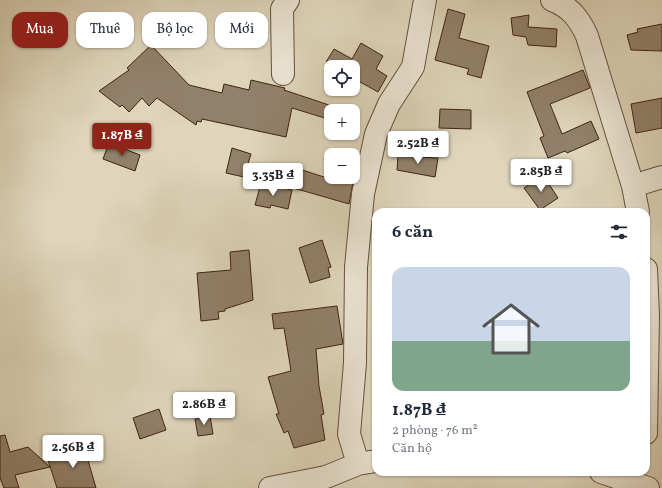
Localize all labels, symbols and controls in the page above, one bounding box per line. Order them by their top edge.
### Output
chip: Mua [12,12,68,48]
chip: Thuê [76,12,134,48]
chip: Bộ lọc [142,12,207,48]
chip: Mới [215,12,268,48]
map controls [324,60,360,184]
button: locate [324,60,360,96]
button: + [324,104,360,140]
pin: 1.87B ₫ [85,123,159,157]
text: 1.87B ₫ [101,127,143,145]
pin: 2.52B ₫ [381,131,455,165]
text: 2.52B ₫ [397,135,439,153]
button: − [324,148,360,184]
pin: 2.85B ₫ [504,159,578,193]
pin: 3.35B ₫ [236,163,310,197]
text: 2.85B ₫ [520,163,562,181]
text: 3.35B ₫ [252,167,294,185]
text: 6 căn [392,221,433,244]
icon: filters [608,221,630,243]
icon: home [475,293,547,365]
pin: 2.86B ₫ [167,392,241,426]
text: 2.86B ₫ [182,396,226,414]
text: 1.87B ₫ [392,399,446,422]
text: 2 phòng · 76 m² [392,422,478,440]
pin: 2.56B ₫ [36,435,110,469]
text: 2.56B ₫ [52,439,94,457]
text: Căn hộ [392,440,432,458]

